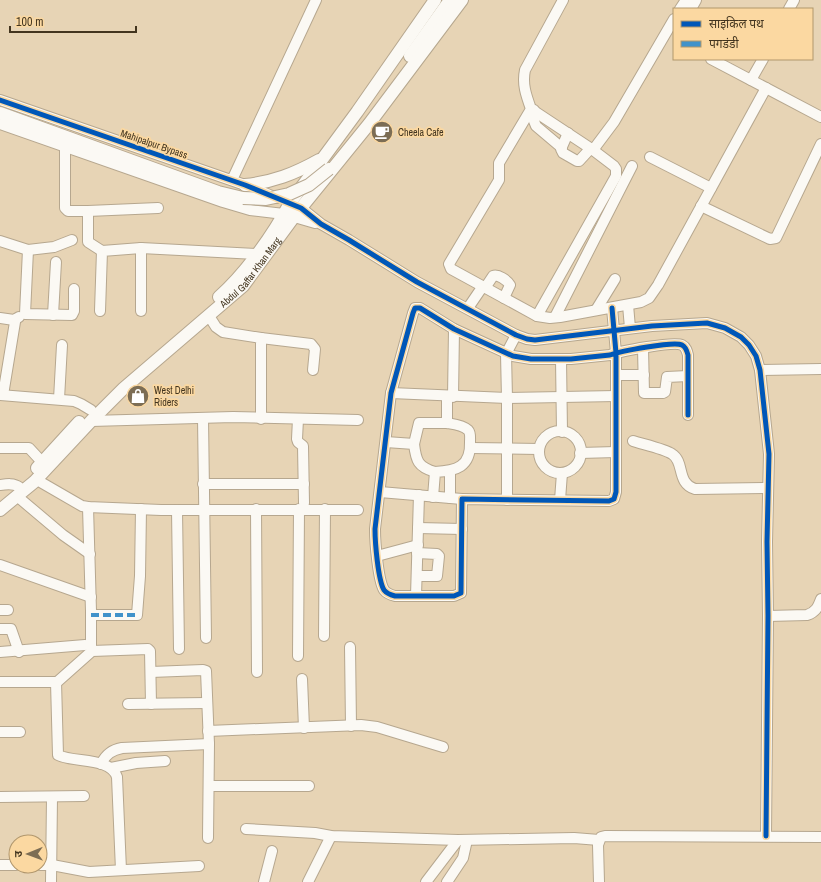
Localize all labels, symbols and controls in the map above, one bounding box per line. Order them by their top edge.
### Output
scale bar [10,8,136,34]
legend [673,8,813,60]
text: 100 m [16,14,43,30]
text: साइकिल पथ [709,16,764,32]
text: पगडंडी [709,36,739,52]
cafe icon: Cheela Cafe [369,119,395,145]
street label: Mahipalpur Bypass [119,126,189,162]
place label: Cheela Cafe [398,126,444,139]
street label: Abdul Gaffar Khan Marg [216,234,284,311]
shop icon: West Delhi Riders [125,383,151,409]
place label: West Delhi Riders [154,384,194,409]
north arrow [8,834,48,874]
text: उ [11,850,25,858]

